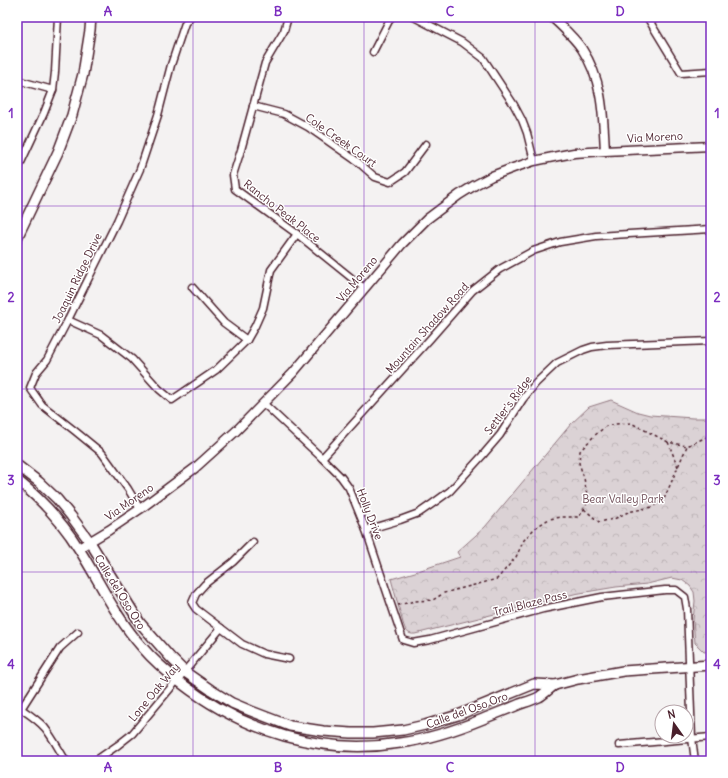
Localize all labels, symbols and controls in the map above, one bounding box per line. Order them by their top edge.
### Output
text: A [104,3,113,20]
text: B [274,3,283,20]
text: C [446,3,455,20]
text: D [615,3,625,20]
text: 1 [8,105,14,122]
text: 1 [714,105,720,122]
street label: Cole Creek Court [303,110,380,170]
street label: Via Moreno [627,129,683,145]
street label: Rancho Peak Place [241,177,323,245]
street label: Joaquin Ridge Drive [49,231,105,325]
street label: Via Moreno [334,253,380,305]
street label: Mountain Shadow Road [382,279,472,376]
text: 2 [7,289,15,306]
text: 2 [713,289,721,306]
street label: Settler's Ridge [481,373,535,437]
text: 3 [7,472,15,489]
text: 3 [713,472,721,489]
street label: Via Moreno [102,480,156,524]
street label: Holly Drive [354,486,386,542]
park label: Bear Valley Park [582,492,664,506]
street label: Calle del Oso Oro [91,552,149,632]
street label: Trail Blaze Pass [492,587,568,619]
text: 4 [7,656,15,673]
text: 4 [713,656,721,673]
street label: Lone Oak Way [125,660,183,724]
street label: Calle del Oso Oro [424,689,510,731]
north arrow [654,704,694,744]
text: N [666,707,677,722]
text: A [104,759,113,776]
text: B [274,759,283,776]
text: C [446,759,455,776]
text: D [615,759,625,776]

